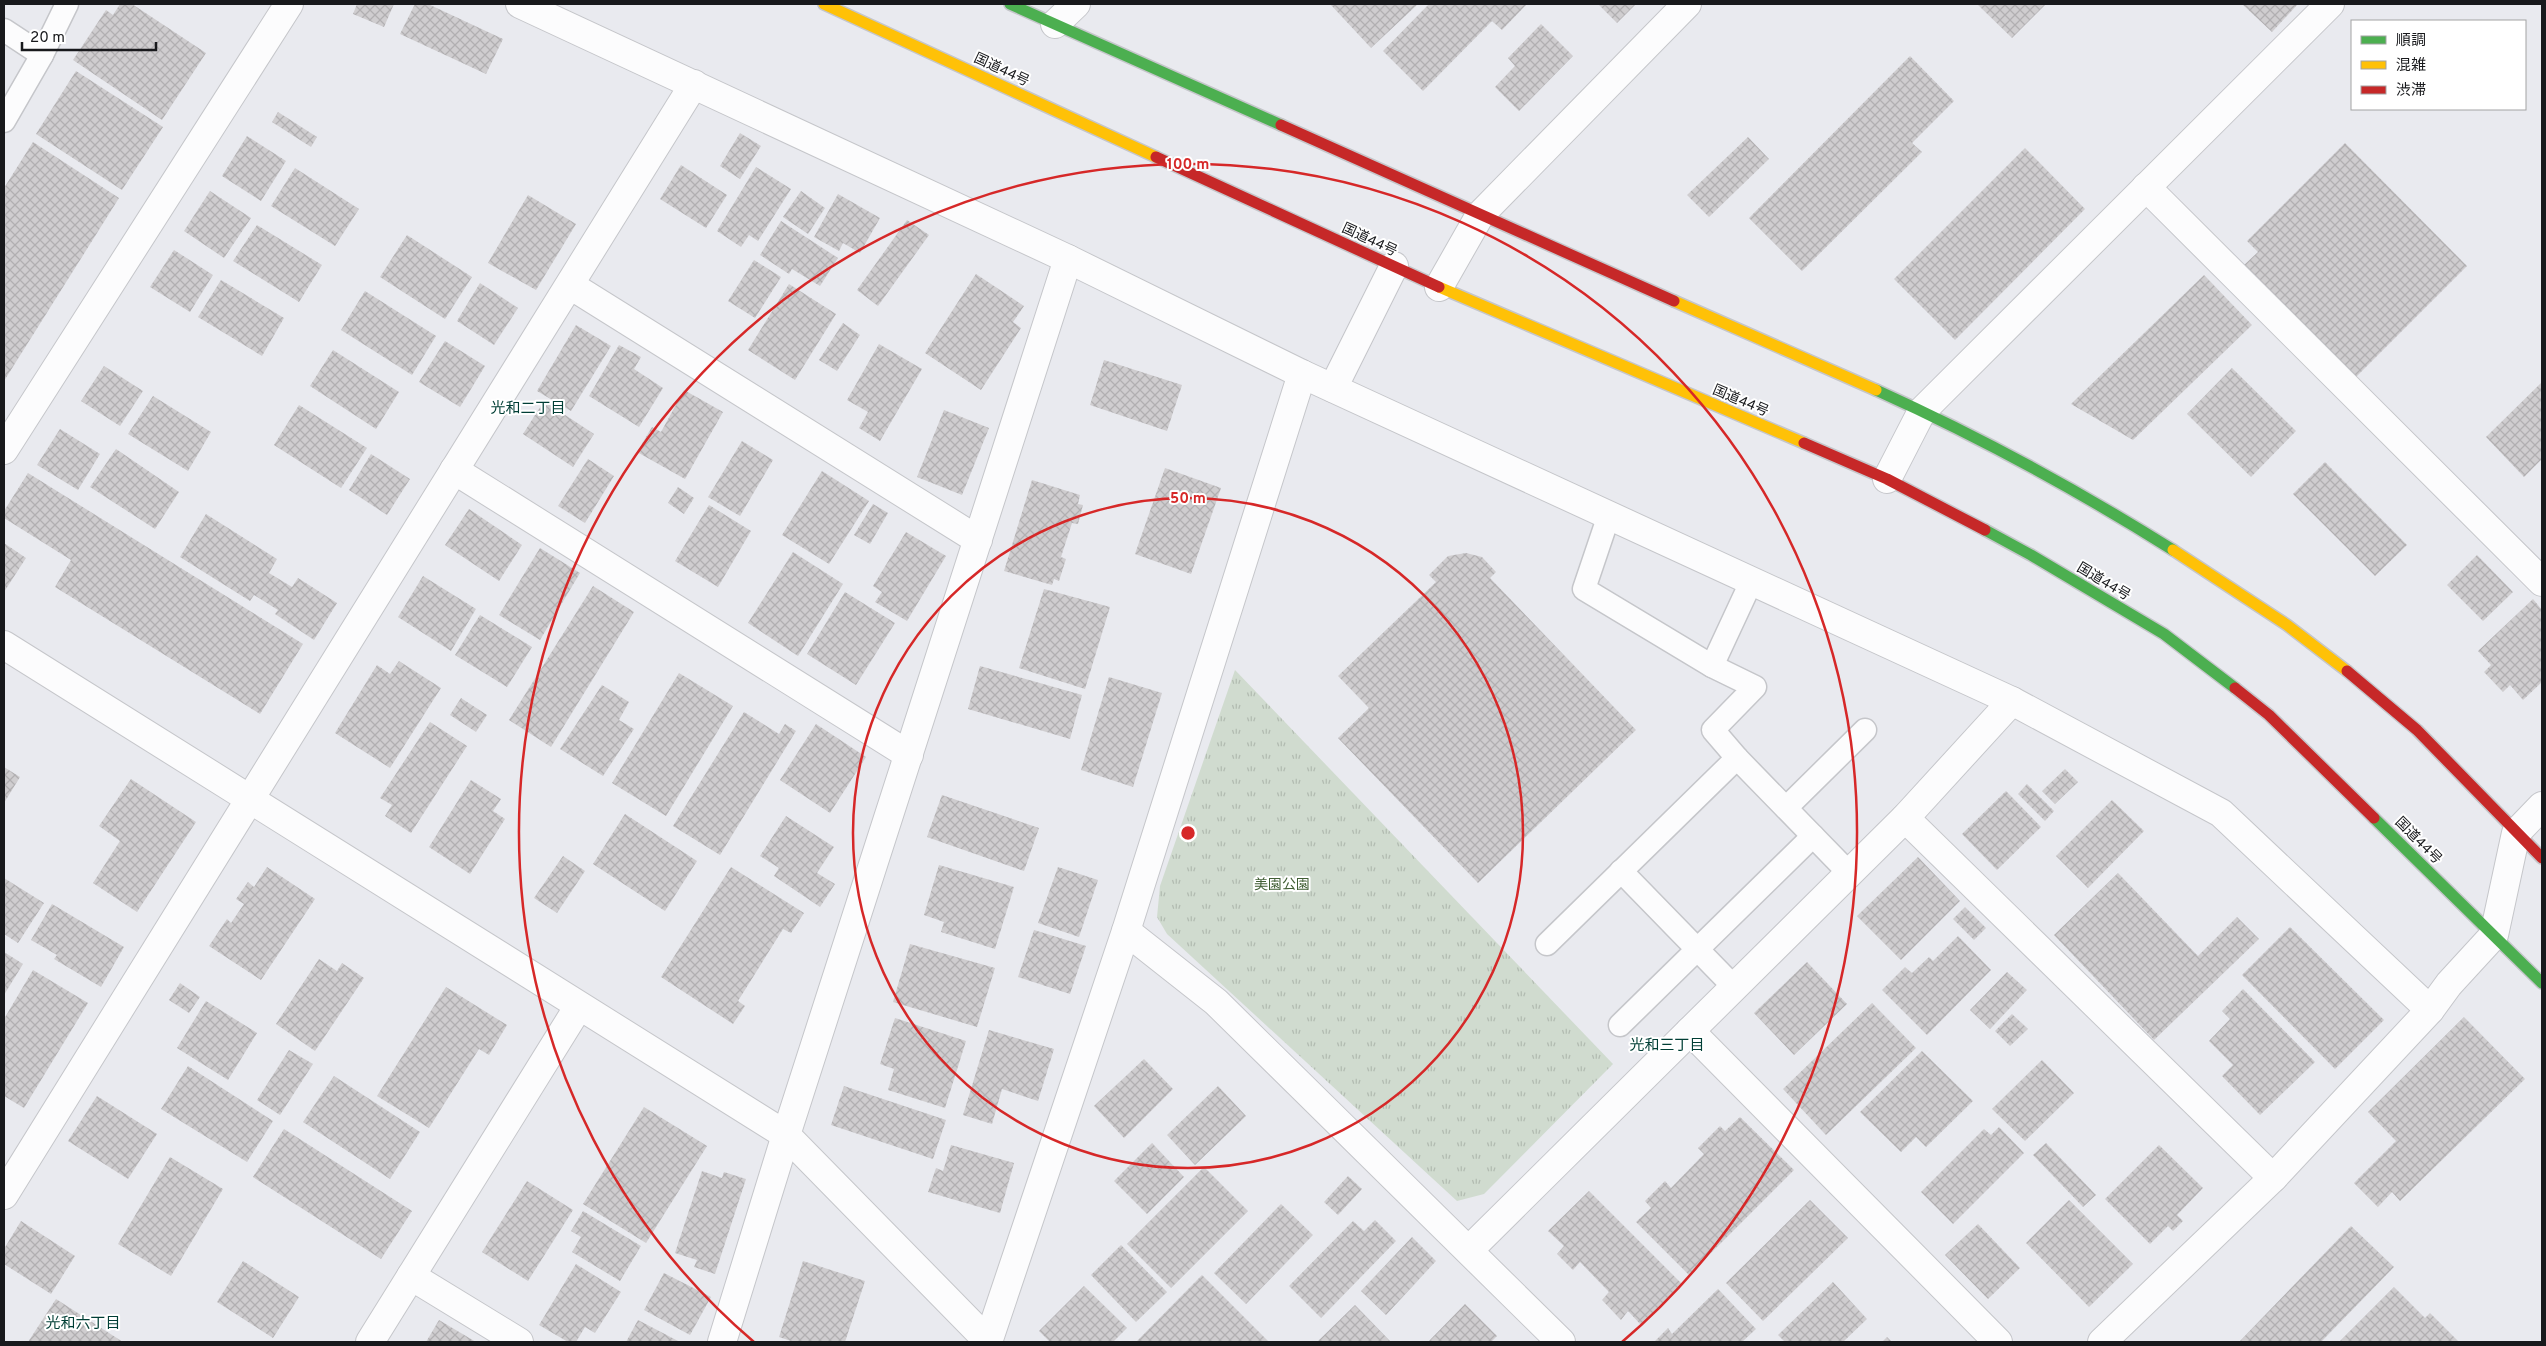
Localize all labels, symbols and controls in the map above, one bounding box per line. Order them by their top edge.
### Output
scale bar [22,20,156,52]
legend [2351,20,2526,110]
text: 20 m [30,29,65,48]
text: 順調 [2396,32,2426,51]
street label: 国道44号 [971,50,1032,91]
text: 混雑 [2396,57,2426,76]
text: 渋滞 [2396,82,2426,101]
text: 100 m [1167,156,1209,175]
street label: 国道44号 [1339,220,1400,261]
street label: 国道44号 [1710,382,1771,421]
district label: 光和二丁目 [490,400,566,419]
text: 50 m [1170,490,1206,509]
street label: 国道44号 [2073,560,2133,605]
street label: 国道44号 [2391,814,2445,868]
centre of rings [1179,824,1197,842]
park label: 美園公園 [1254,877,1310,894]
district label: 光和三丁目 [1629,1037,1705,1056]
district label: 光和六丁目 [45,1315,121,1334]

